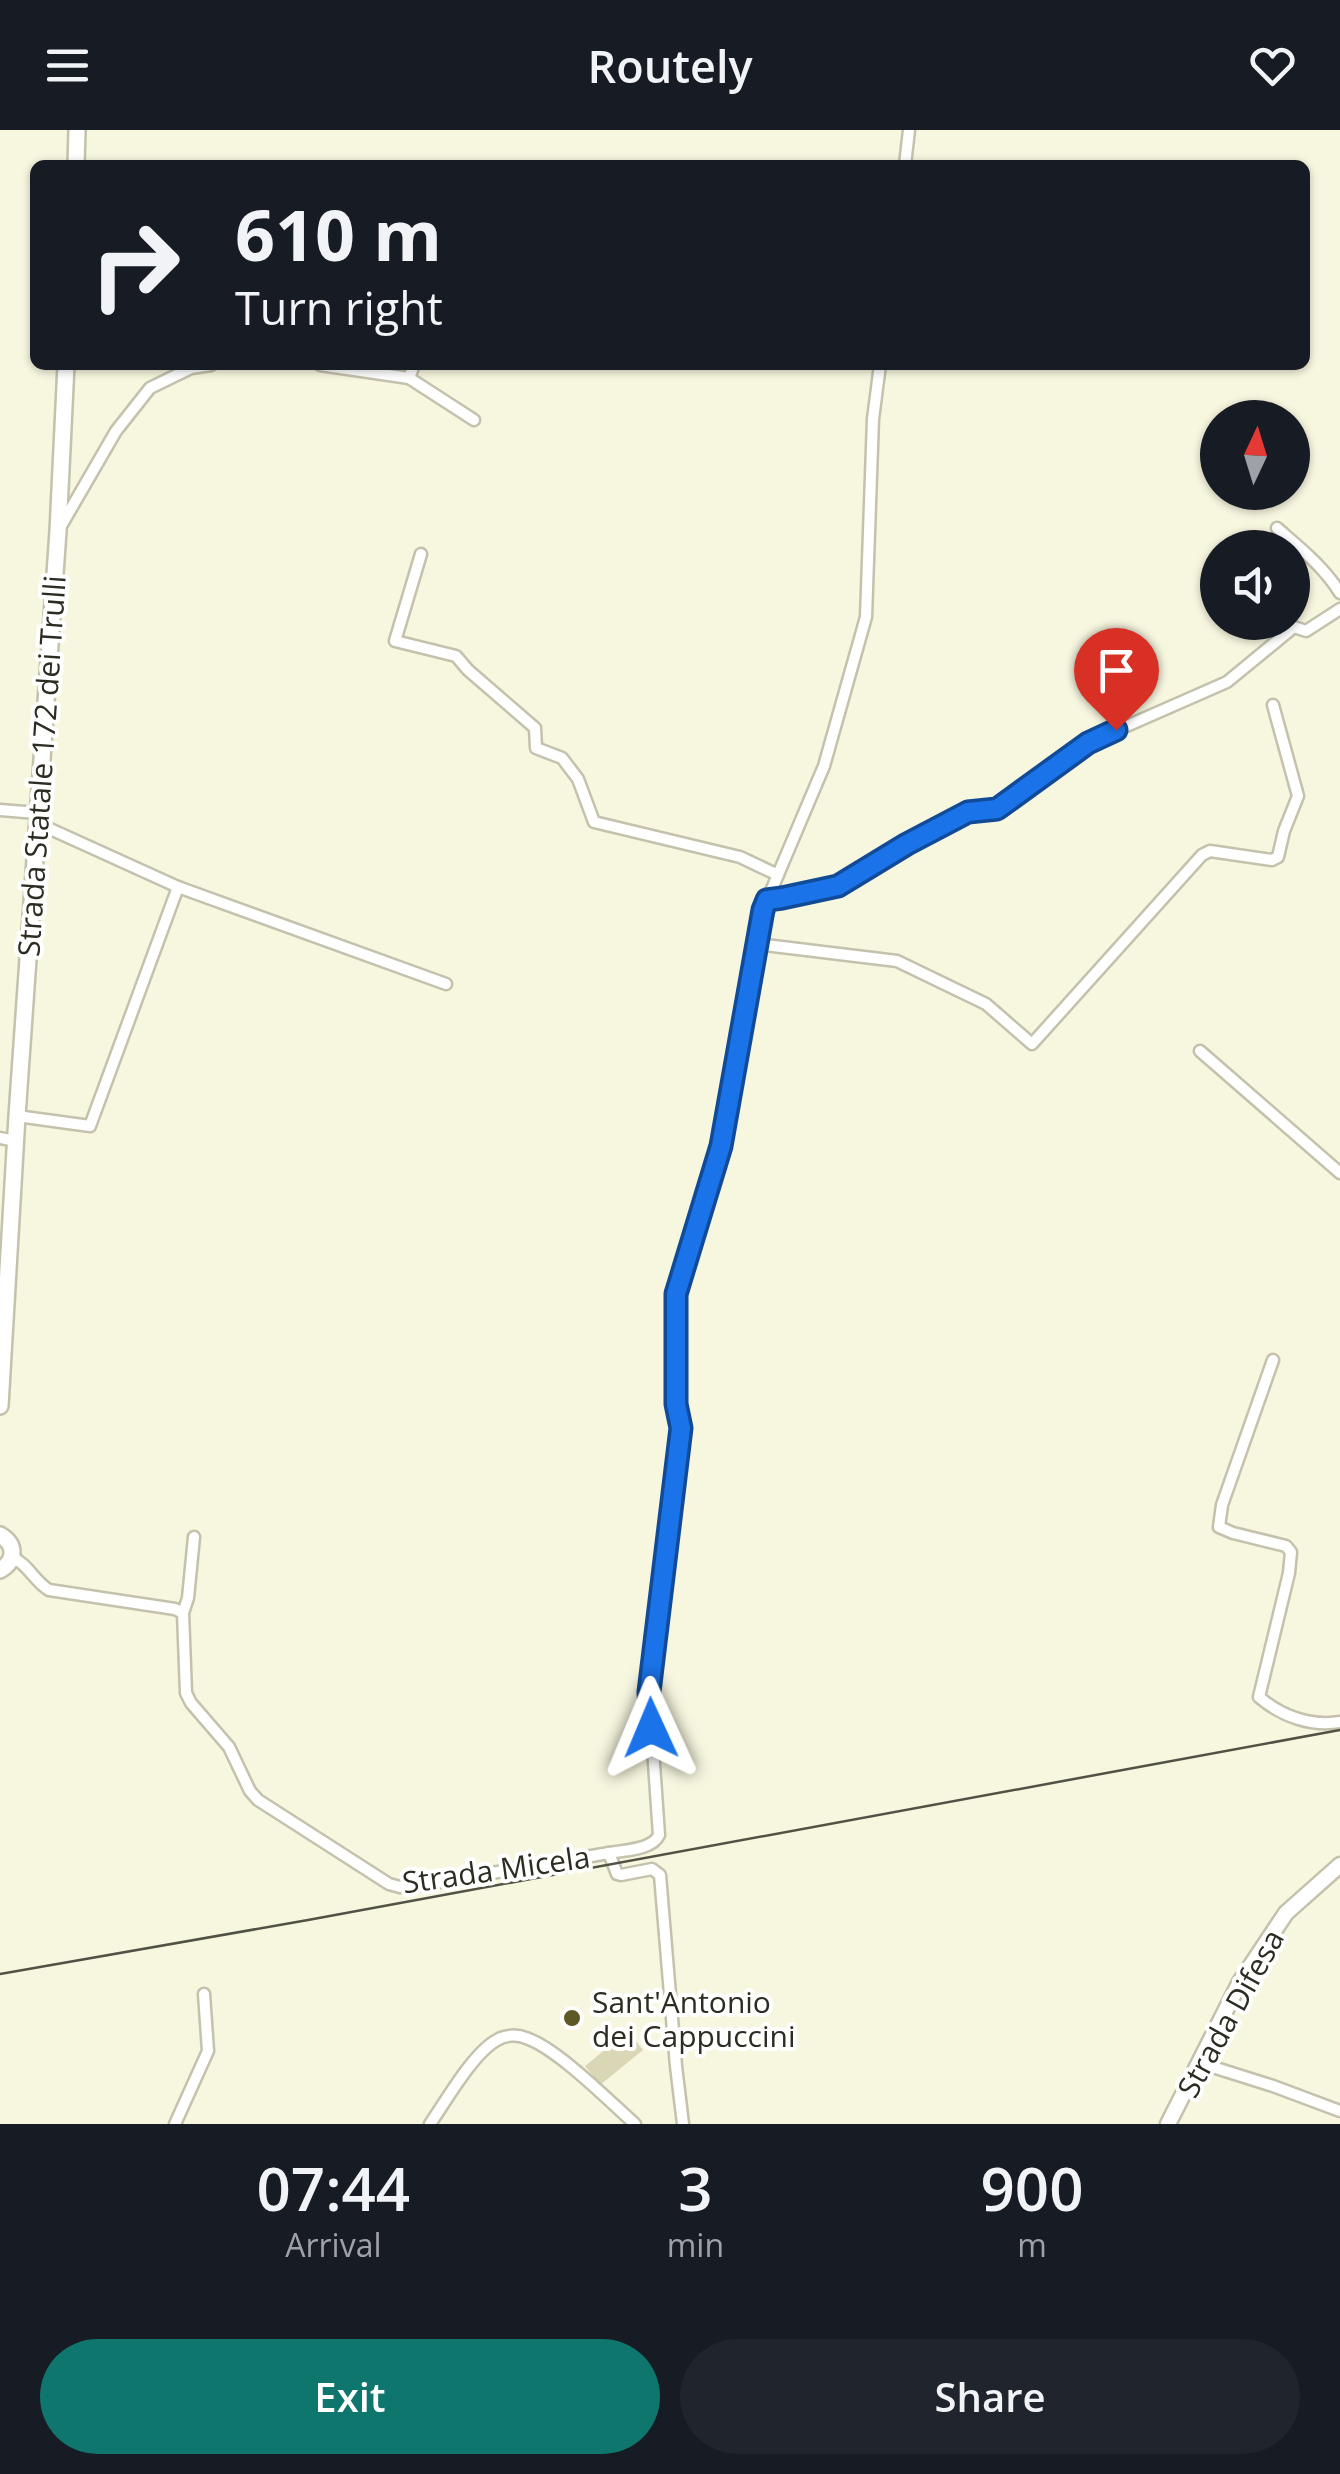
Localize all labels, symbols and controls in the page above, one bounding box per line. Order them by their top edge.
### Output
text: Routely [587,35,753,96]
icon: menu [40,38,95,93]
icon: heart [1245,38,1300,93]
text: 610 m [235,186,442,282]
icon: right [70,200,200,330]
text: Turn right [235,277,443,338]
north arrow [1200,400,1310,510]
map controls [1200,400,1310,640]
button: sound [1200,530,1310,640]
street label: Strada Statale 172 dei Trulli [7,574,75,958]
pin [1074,628,1159,731]
icon: arrive [1089,643,1144,698]
position arrow [599,1676,703,1780]
street label: Strada Micela [400,1836,592,1902]
street label: Strada Difesa [1167,1922,1293,2104]
place label: Sant'Antonio dei Cappuccini [592,1981,796,2056]
marker: Sant'Antonio dei Cappuccini [561,2007,583,2029]
text: 07:44 [257,2147,410,2229]
text: 3 [678,2147,713,2229]
text: 900 [981,2147,1083,2229]
text: Arrival [285,2223,382,2266]
text: min [667,2223,724,2266]
text: m [1017,2223,1047,2266]
button: Exit [40,2339,660,2454]
button: Share [680,2339,1300,2454]

